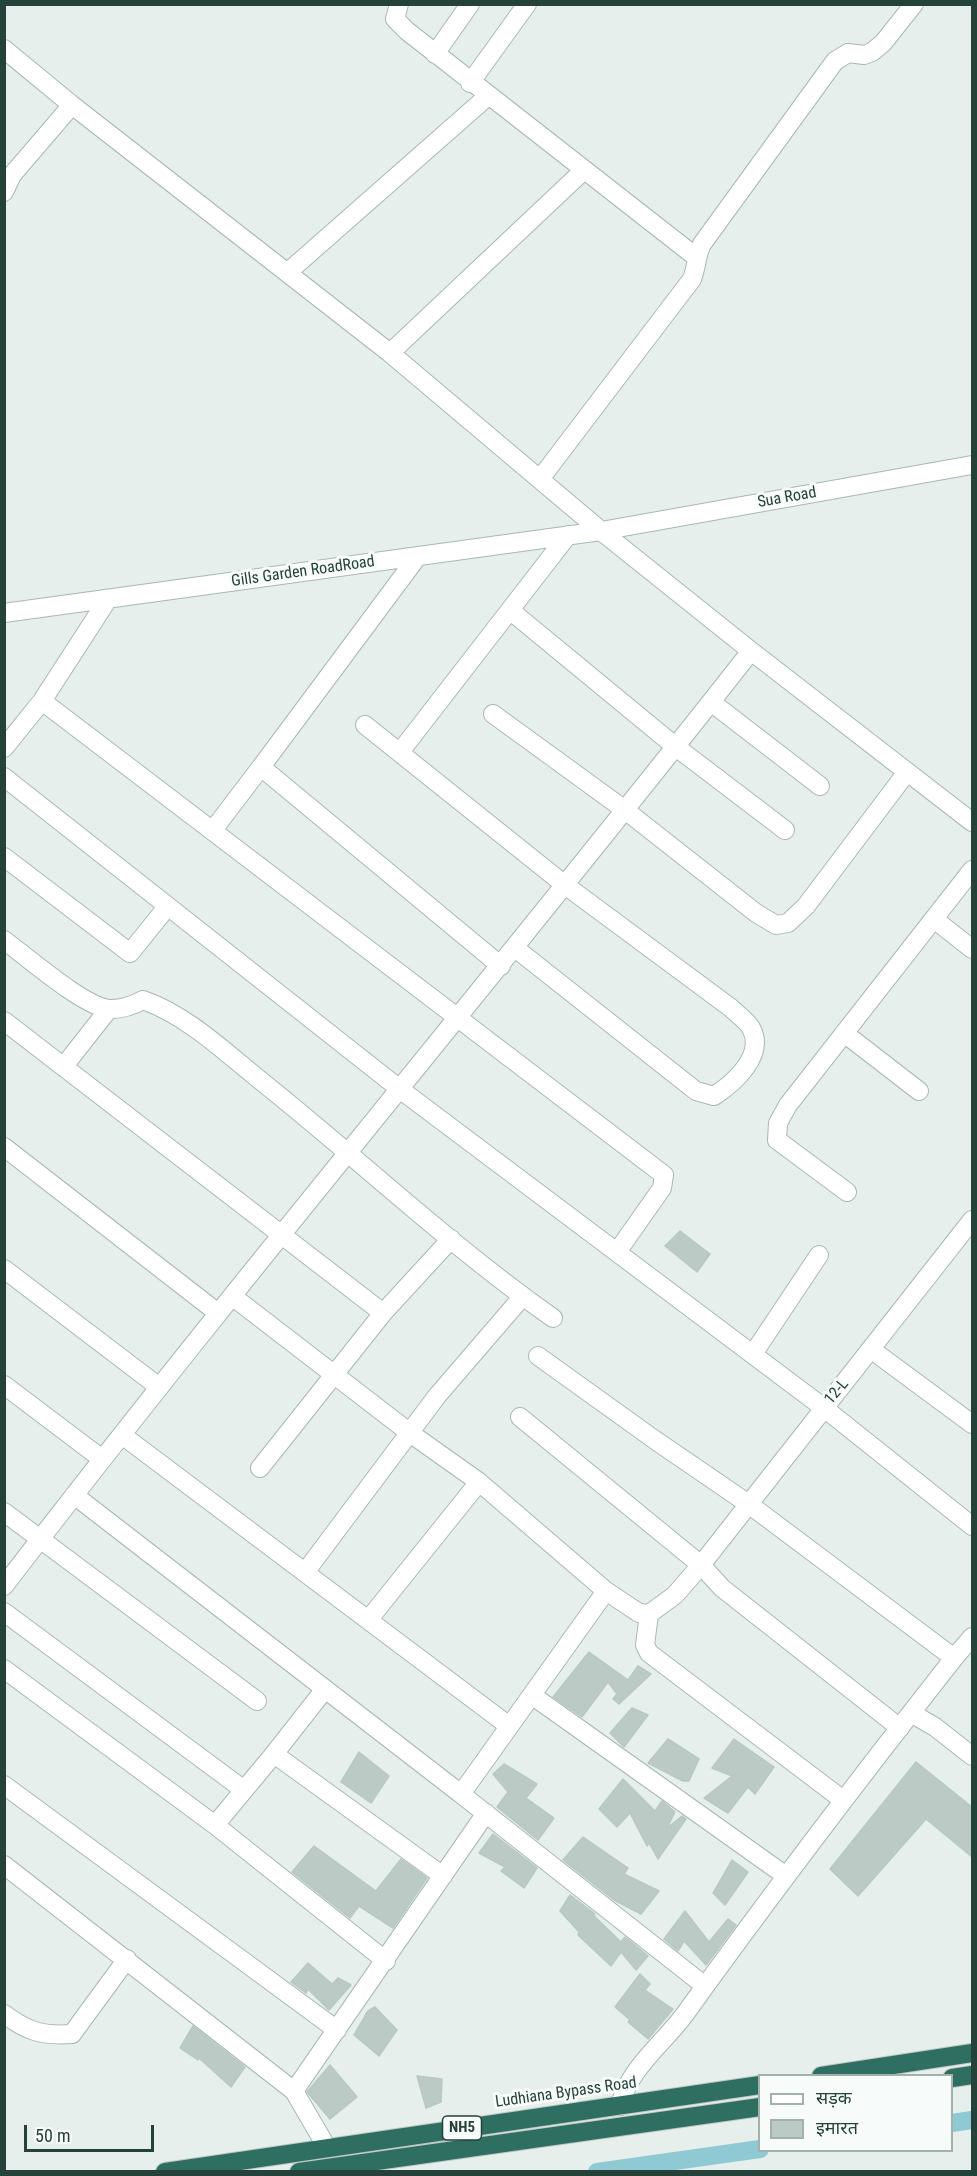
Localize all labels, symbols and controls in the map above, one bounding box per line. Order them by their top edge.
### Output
street label: Sua Road [756,483,818,513]
street label: Gills Garden RoadRoad [230,552,376,592]
street label: 12-L [821,1375,853,1409]
street label: Ludhiana Bypass Road [494,2074,638,2112]
legend [758,2074,953,2152]
text: सड़क [816,2087,852,2108]
scale bar [27,2113,158,2151]
road number: NH5 [442,2116,482,2140]
text: इमारत [816,2117,858,2138]
text: 50 m [35,2125,70,2146]

